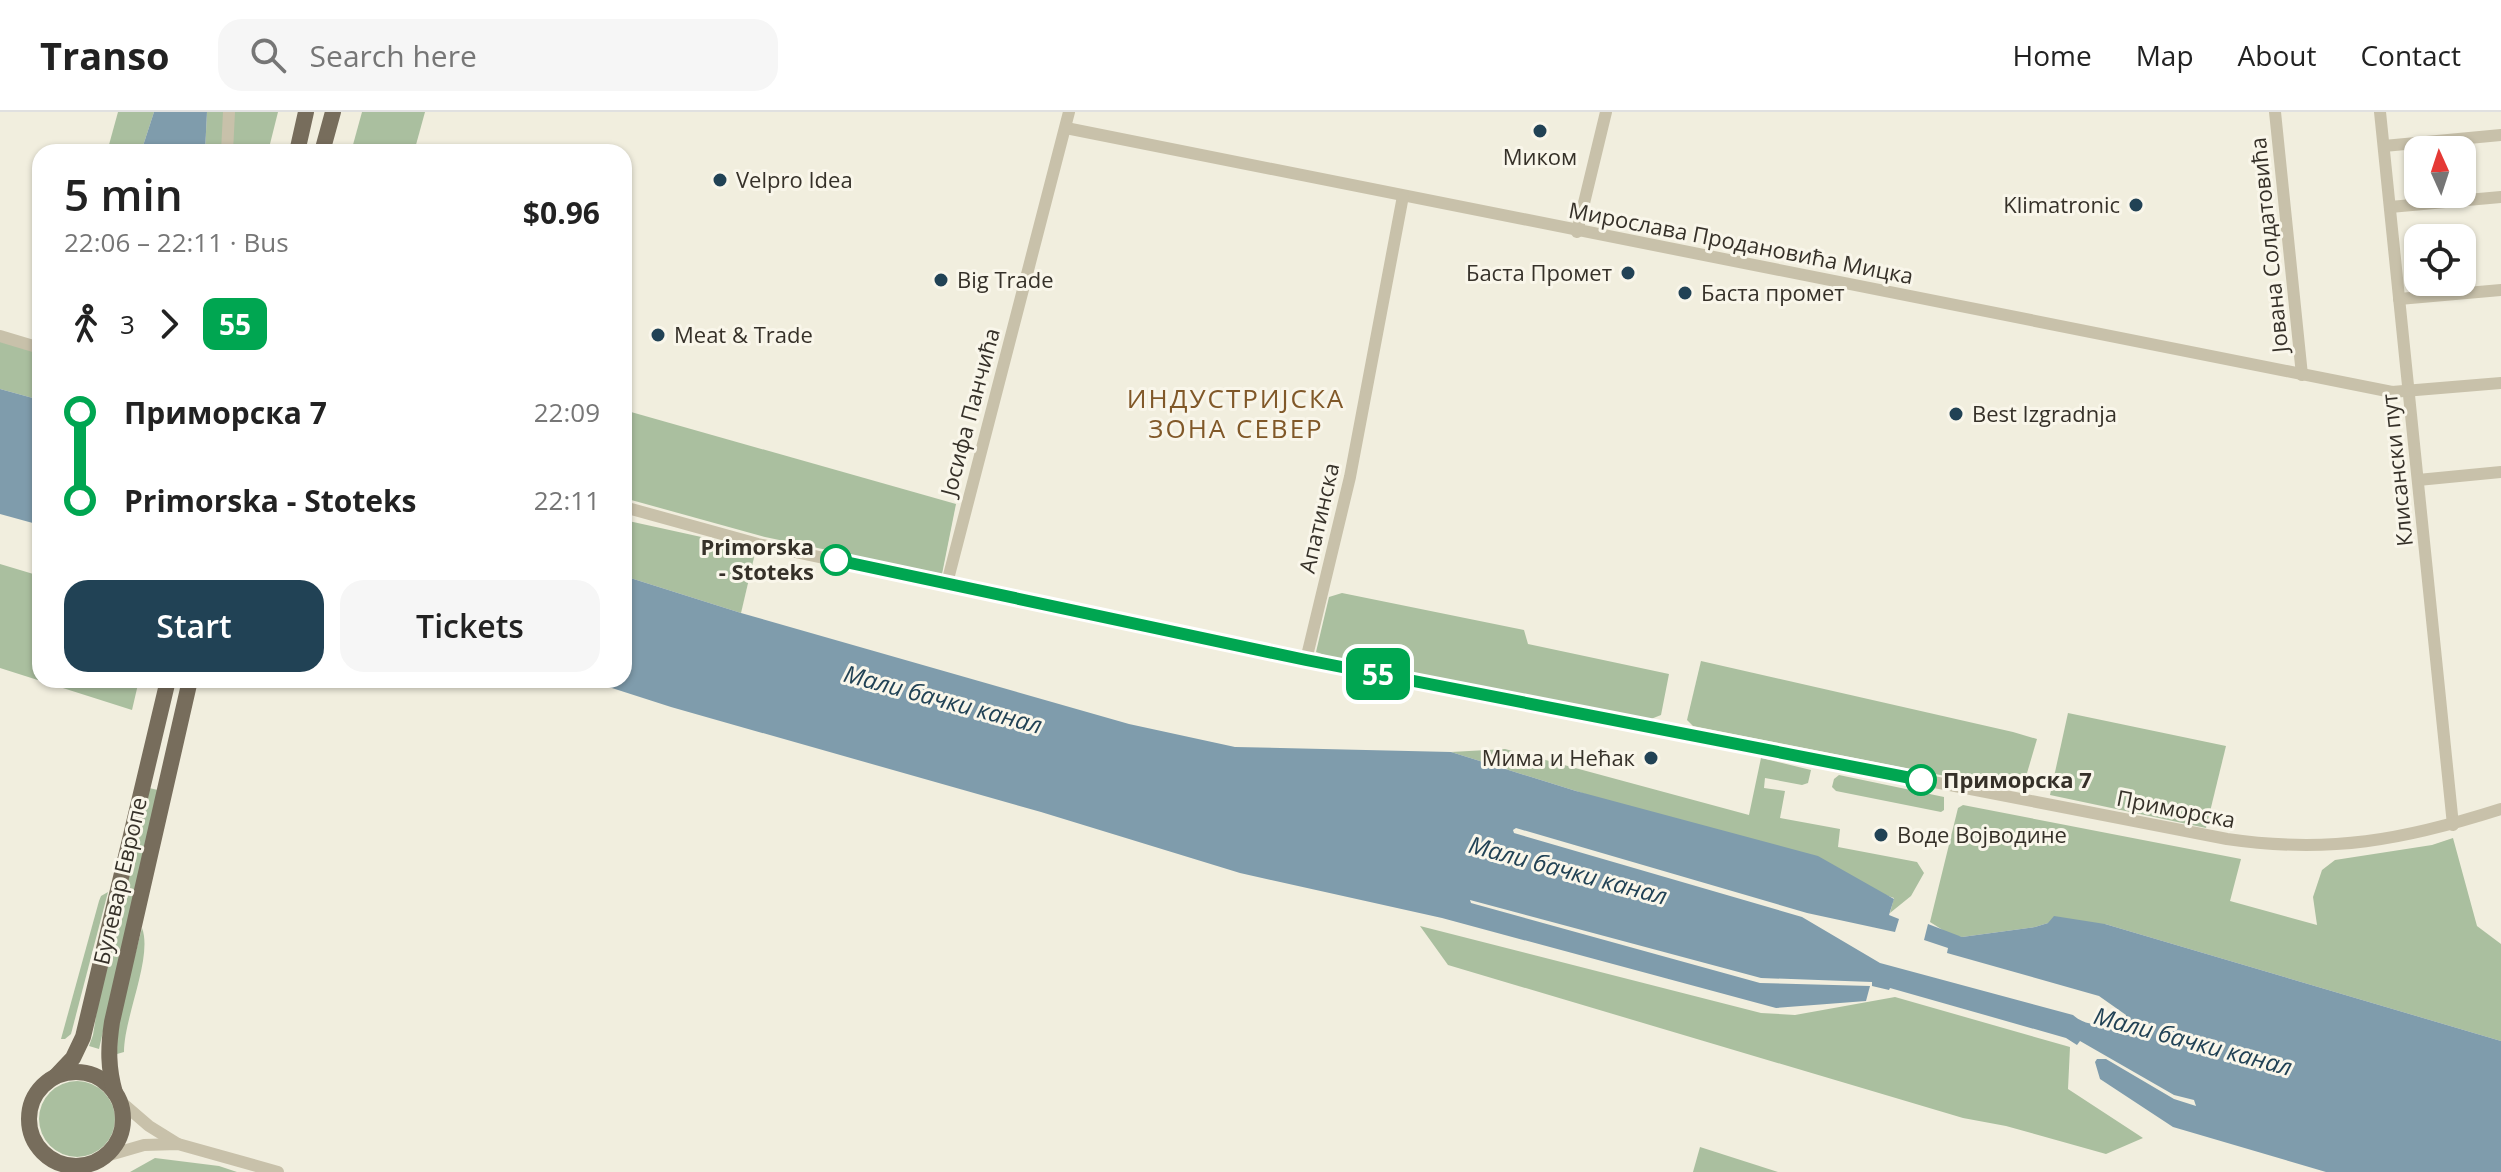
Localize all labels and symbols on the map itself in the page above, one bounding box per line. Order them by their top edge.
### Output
marker: Миком [1531,122,1549,140]
street label: Јована Солдатовића [2242,136,2294,356]
north arrow [2404,136,2476,208]
place label: Миком [1503,141,1577,171]
place label: Velpro Idea [736,164,853,194]
marker: Velpro Idea [711,171,729,189]
place label: Klimatronic [2003,189,2120,219]
street label: Мирослава Продановића Мицка [1566,194,1916,290]
marker: Klimatronic [2127,196,2145,214]
place label: Баста Промет [1466,257,1612,287]
place label: Big Trade [957,264,1054,294]
marker: Баста Промет [1619,264,1637,282]
marker: Big Trade [932,271,950,289]
place label: Баста промет [1701,277,1845,307]
marker: Баста промет [1676,284,1694,302]
place label: Meat & Trade [674,319,813,349]
street label: Јосифа Панчића [932,325,1006,501]
marker: Meat & Trade [649,326,667,344]
district label: ИНДУСТРИЈСКА ЗОНА СЕВЕР [1127,380,1345,446]
street label: Клисански пут [2373,392,2419,548]
place label: Best Izgradnja [1972,398,2117,428]
marker: Best Izgradnja [1947,405,1965,423]
street label: Апатинска [1291,460,1345,576]
place label: Primorska - Stoteks [700,531,814,586]
marker: Primorska - Stoteks [821,545,851,575]
line badge: 55 [1342,648,1414,700]
water label: Мали бачки канал [841,656,1046,741]
place label: Мима и Нећак [1482,742,1636,772]
marker: Мима и Нећак [1642,749,1660,767]
place label: Приморска 7 [1943,764,2092,794]
marker: Приморска 7 [1906,765,1936,795]
street label: Приморска [2114,782,2238,834]
street label: Булевар Европе [85,794,153,967]
place label: Воде Војводине [1897,819,2067,849]
marker: Воде Војводине [1872,826,1890,844]
water label: Мали бачки канал [1466,827,1671,912]
water label: Мали бачки канал [2091,998,2296,1083]

